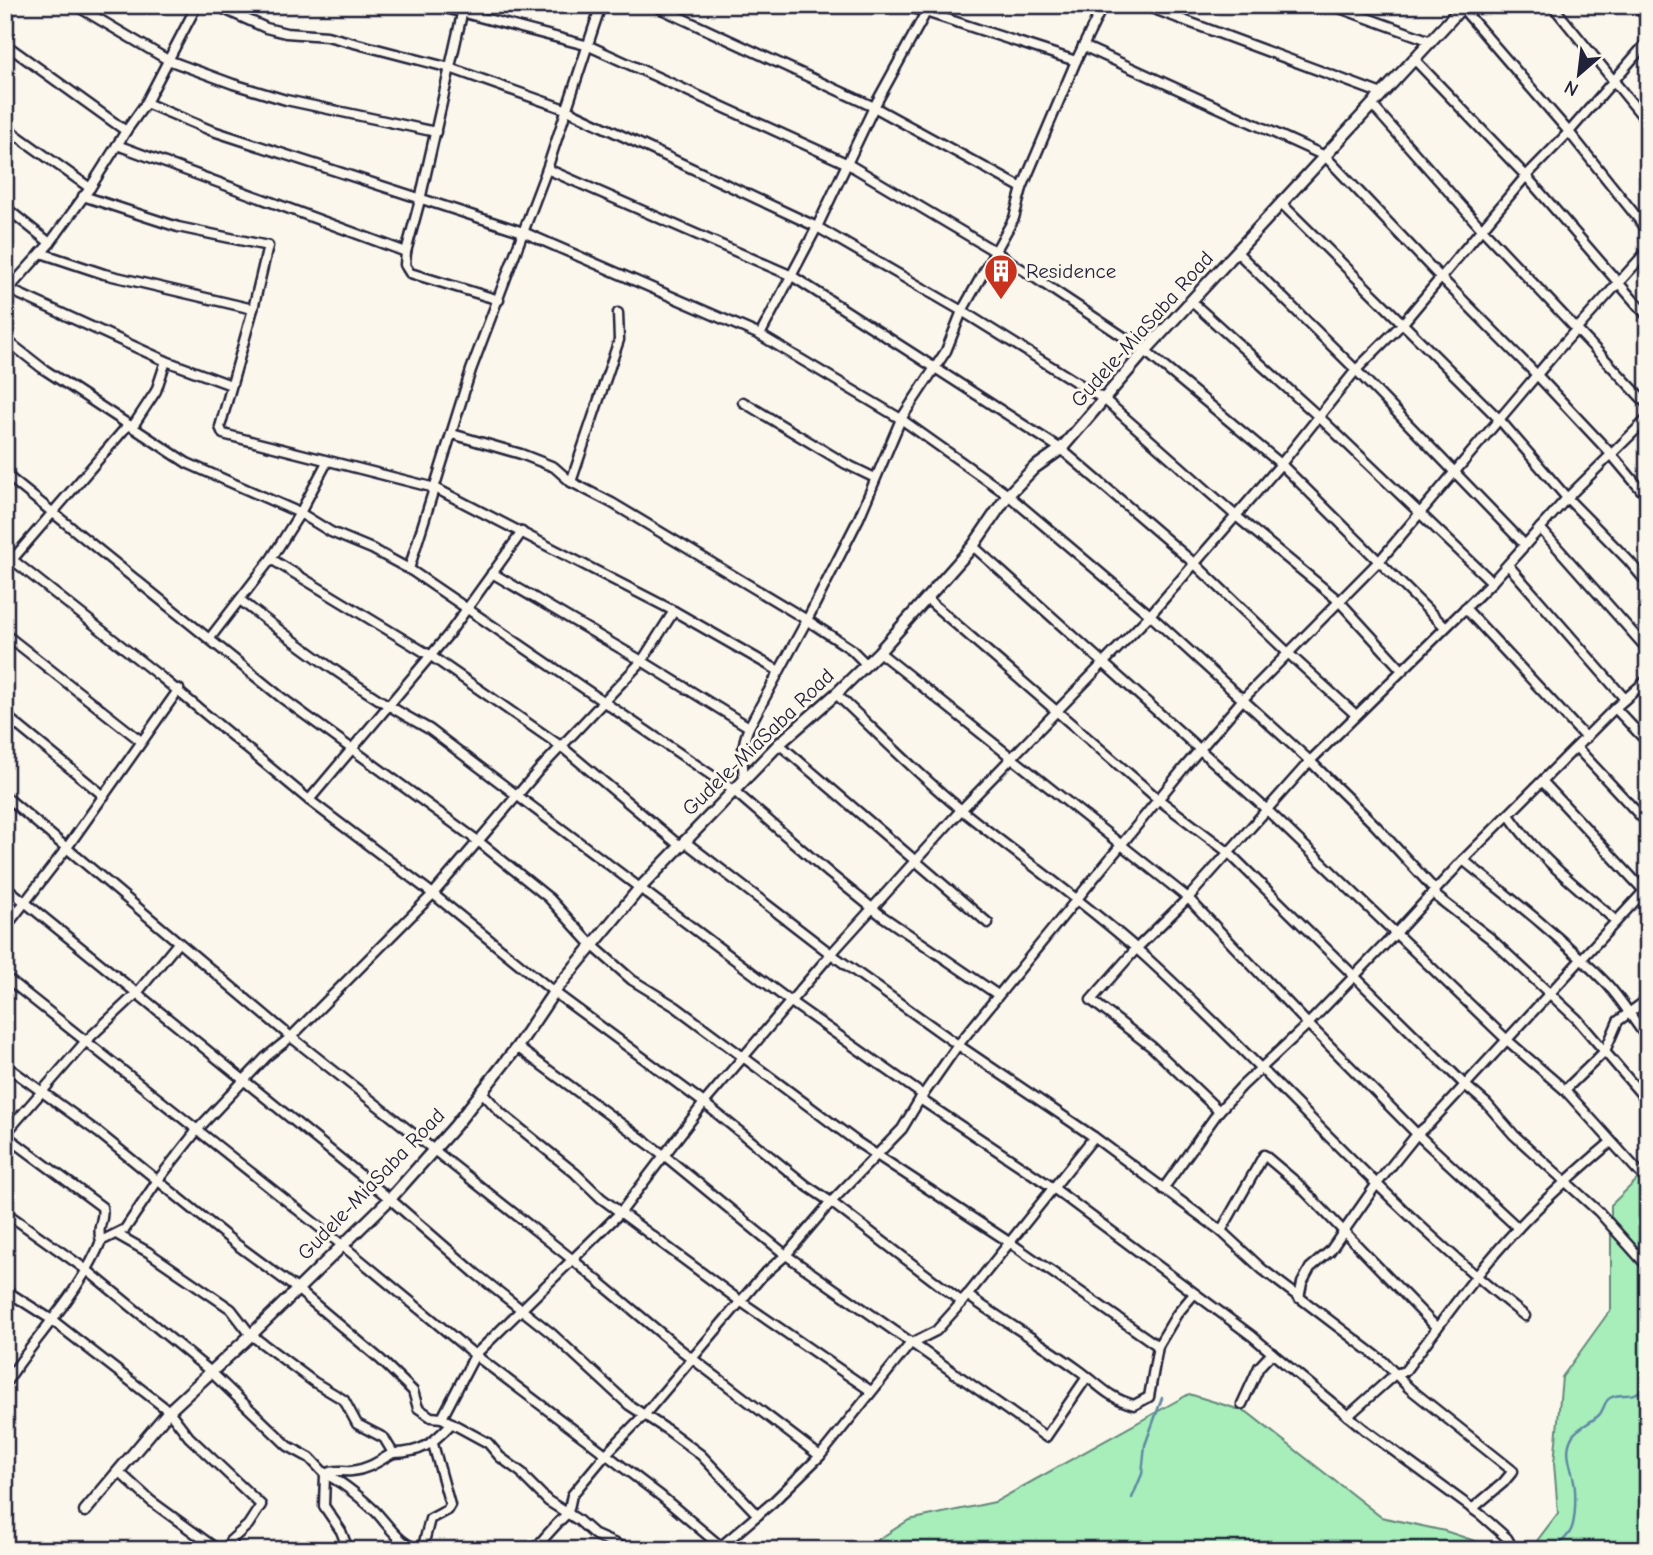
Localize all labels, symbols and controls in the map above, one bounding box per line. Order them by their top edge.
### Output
north arrow [1544,38,1614,108]
text: N [1561,76,1582,101]
street label: Gudele-MiaSaba Road [1066,246,1218,412]
building icon: Residence [982,252,1020,301]
place label: Residence [1026,259,1116,283]
street label: Gudele-MiaSaba Road [677,664,839,820]
street label: Gudele-MiaSaba Road [293,1103,449,1265]

